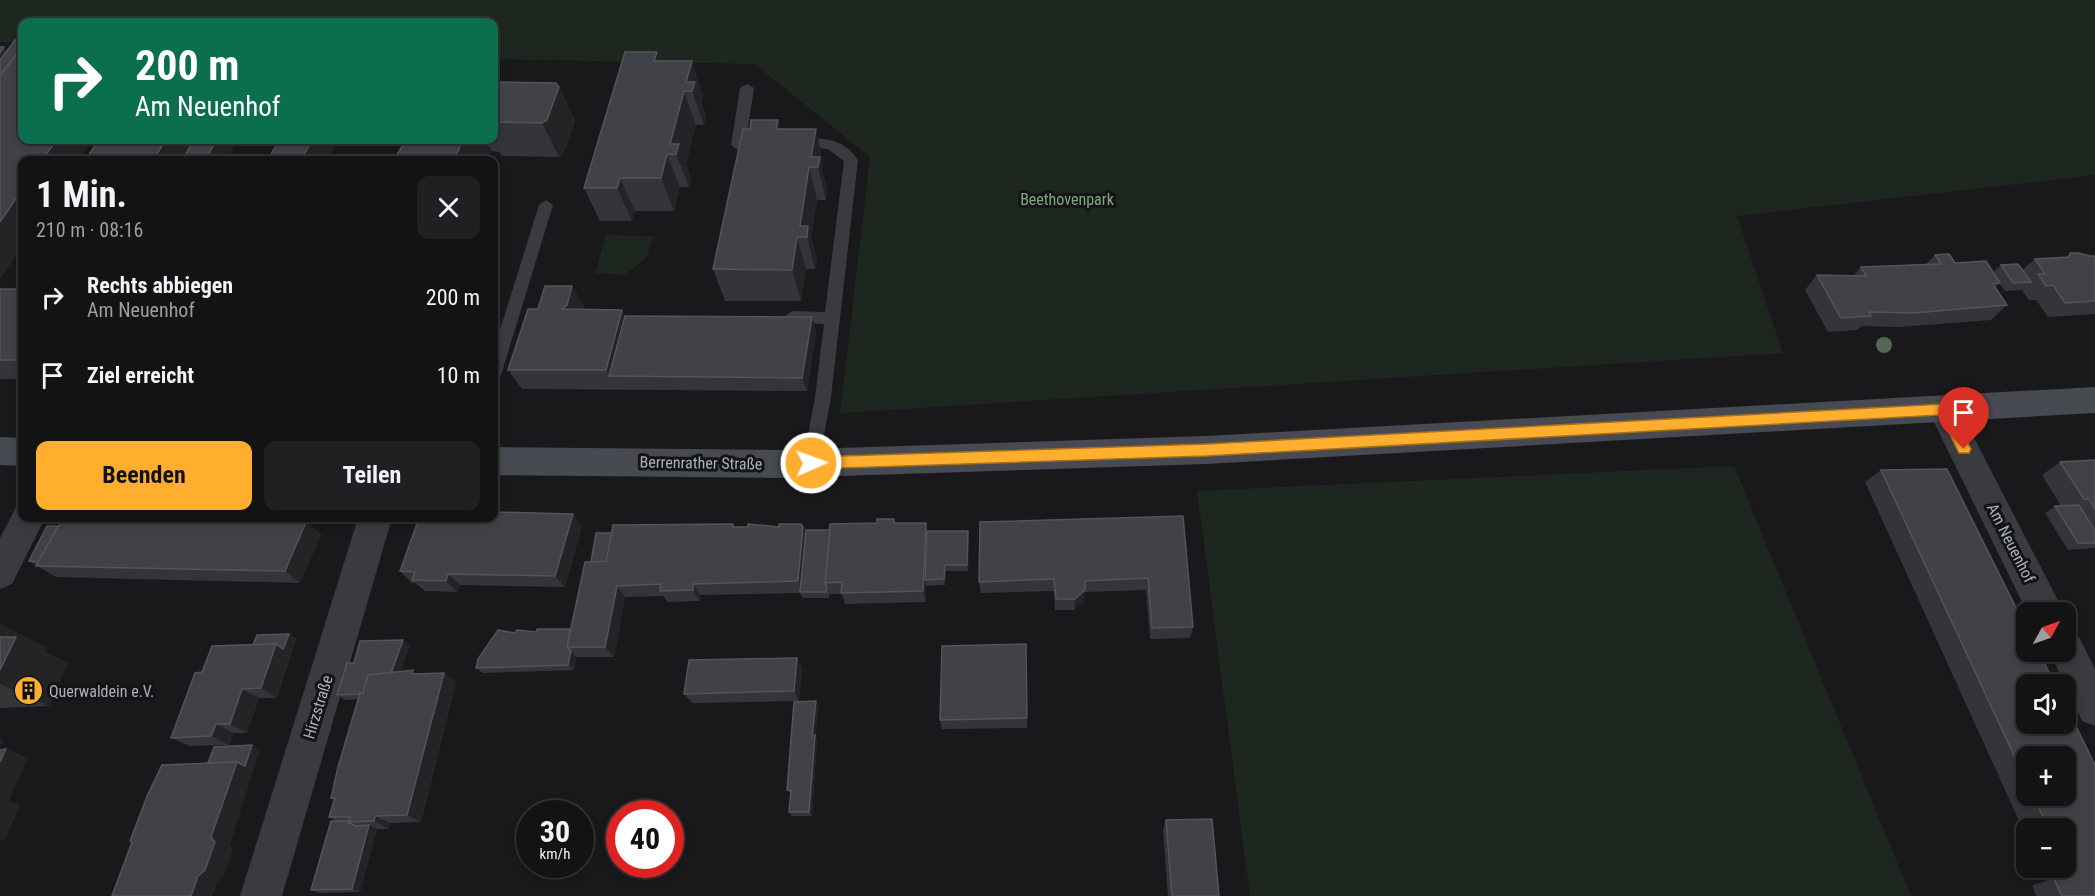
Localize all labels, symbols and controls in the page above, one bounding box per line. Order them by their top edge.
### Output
text: 200 m [135,41,240,90]
icon: right [36,42,114,120]
text: Am Neuenhof [135,91,280,123]
text: 1 Min. [36,174,127,216]
button: close [417,176,480,239]
park label: Beethovenpark [1020,190,1115,209]
text: 210 m · 08:16 [36,218,143,242]
text: Rechts abbiegen [87,273,233,298]
icon: right [36,281,69,314]
text: 200 m [426,285,480,310]
text: Am Neuenhof [87,298,195,322]
icon: arrive [36,359,69,392]
text: Ziel erreicht [87,363,194,388]
text: 10 m [437,363,480,388]
pin [1938,387,1989,449]
icon: arrive [1947,396,1980,429]
position arrow [779,431,843,495]
button: Beenden [36,441,252,510]
button: Teilen [264,441,480,510]
street label: Berrenrather Straße [639,452,763,474]
street label: Am Neuenhof [1983,500,2039,586]
north arrow [2016,602,2076,662]
map controls [2016,602,2076,878]
street label: Hirzstraße [299,673,337,741]
button: sound [2016,674,2076,734]
building icon: Querwaldein e.V. [12,675,44,707]
place label: Querwaldein e.V. [49,682,154,701]
button: + [2016,746,2076,806]
speed limit sign: 40 [606,800,684,878]
text: 30 [540,814,570,849]
button: − [2016,818,2076,878]
text: km/h [540,845,570,863]

